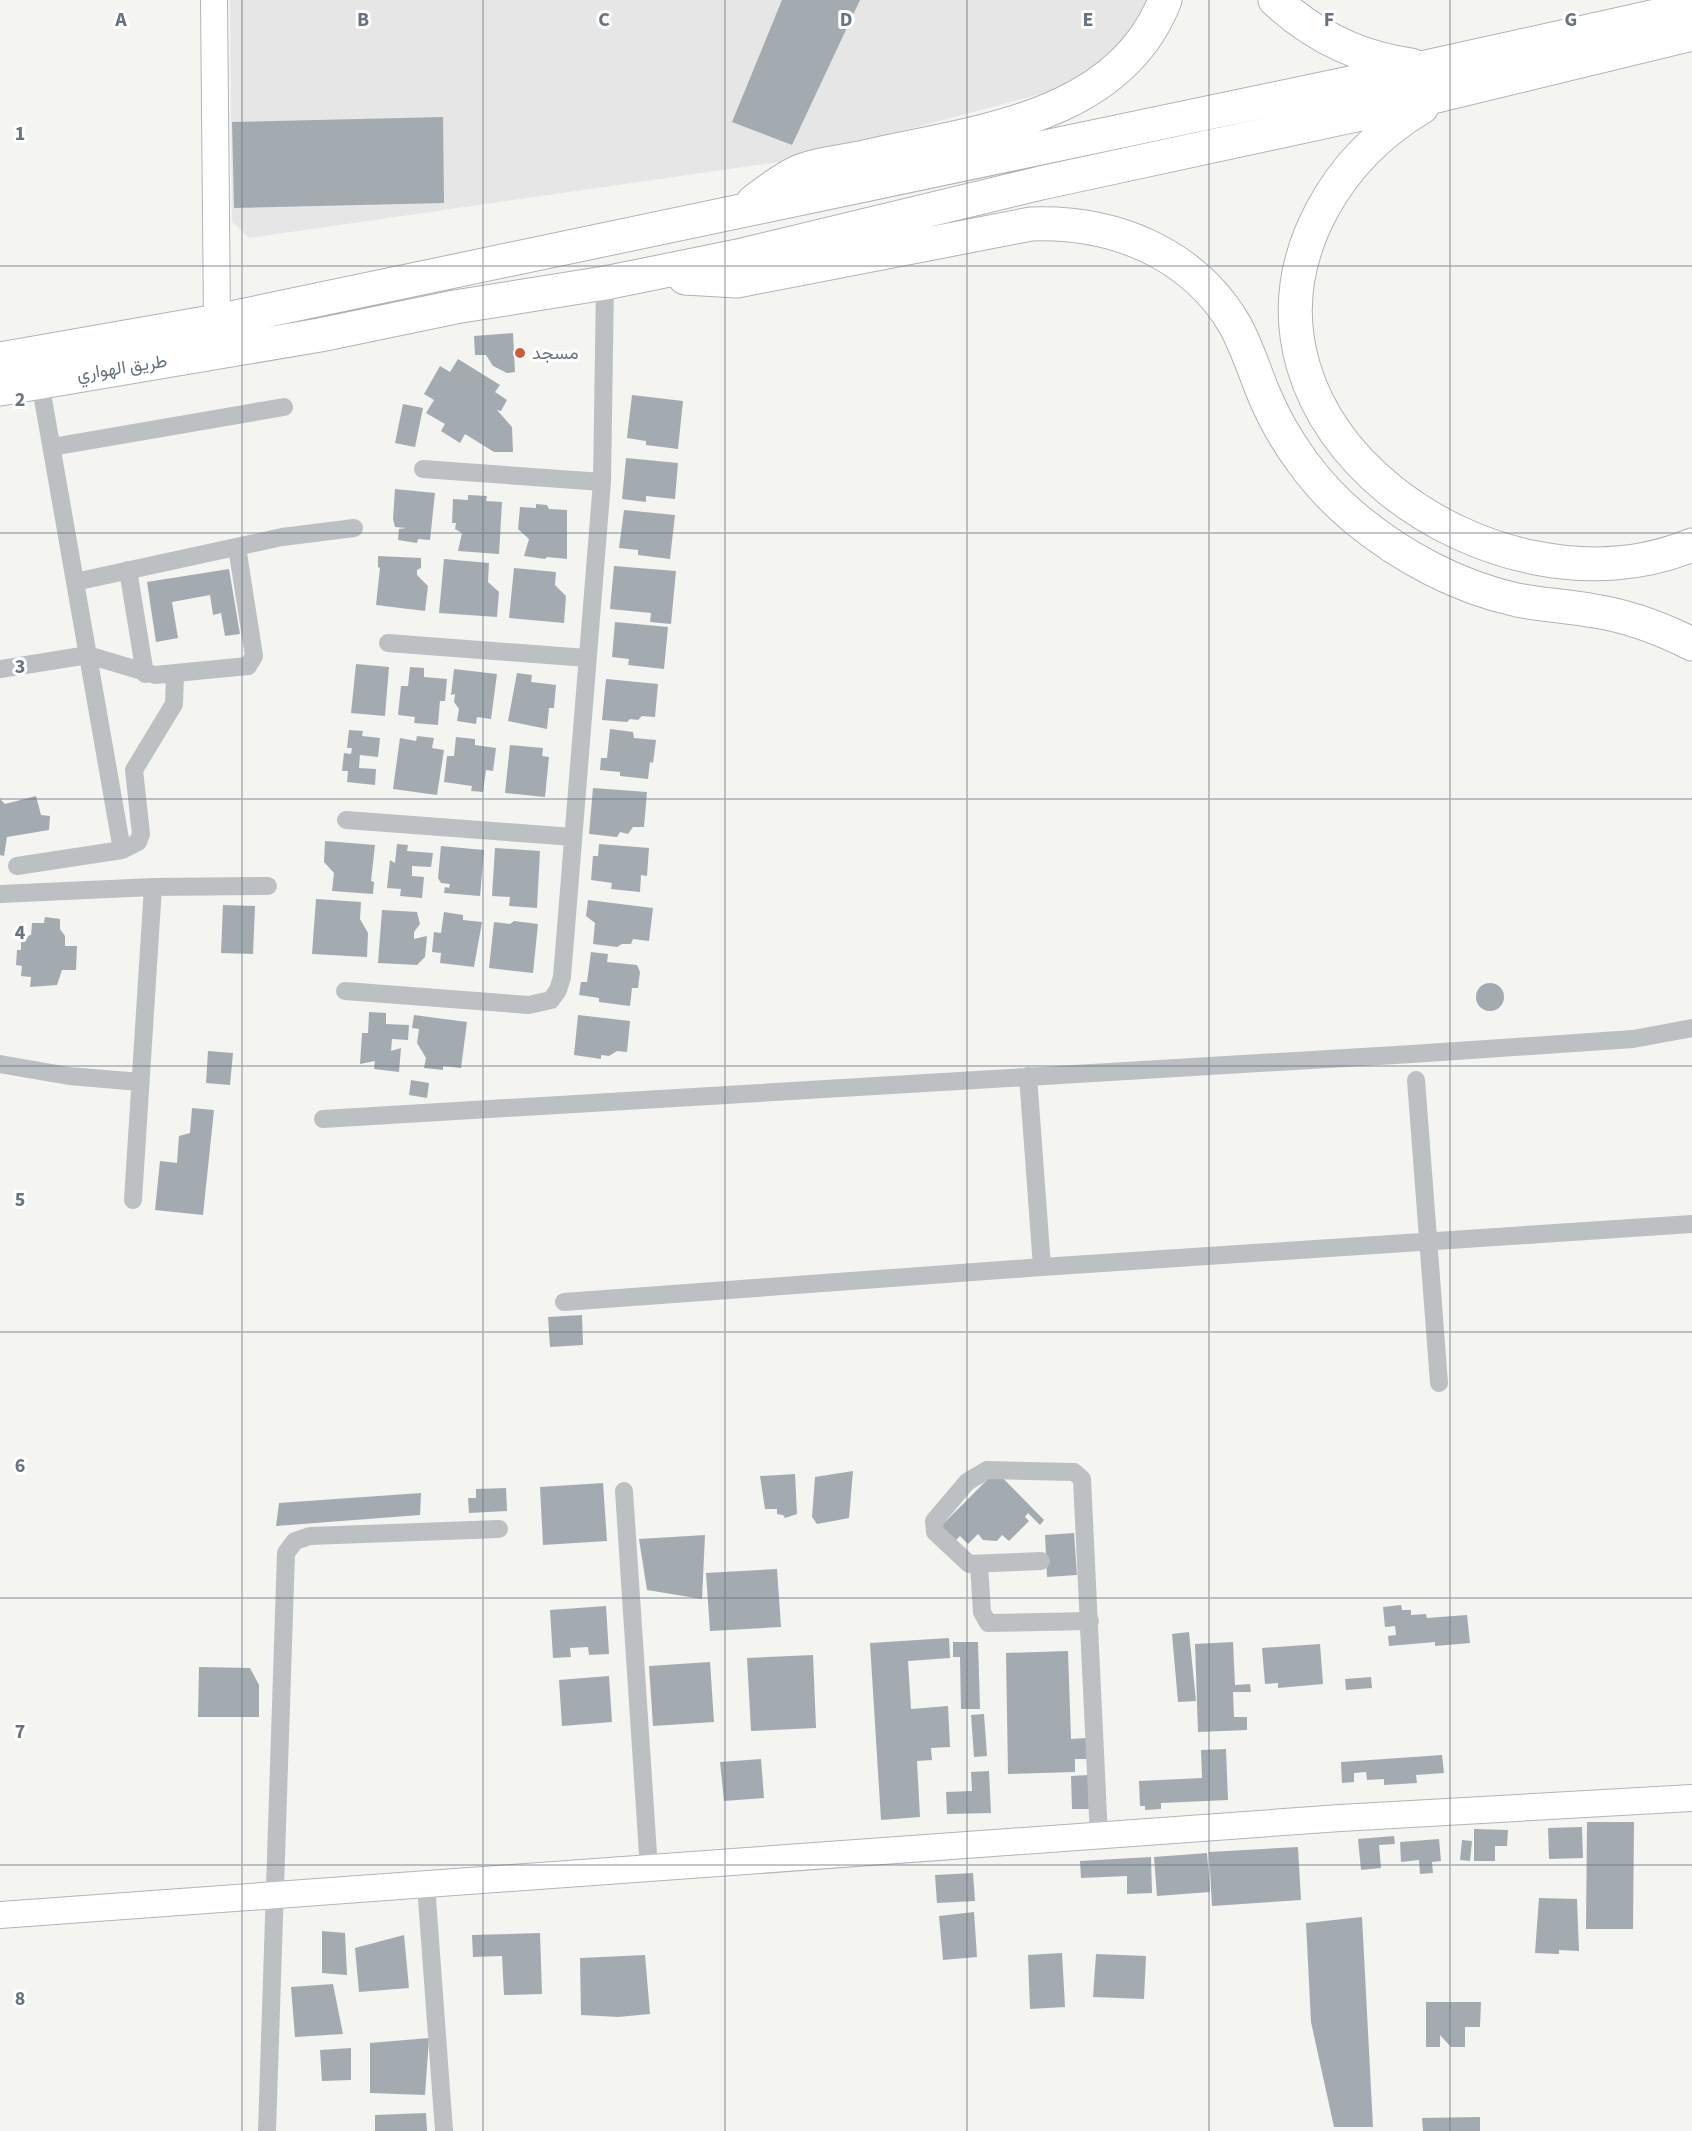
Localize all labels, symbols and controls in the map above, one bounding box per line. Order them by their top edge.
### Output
text: A [114,6,127,34]
text: B [357,6,369,34]
text: C [598,6,610,34]
text: D [840,6,852,34]
text: E [1083,6,1093,34]
text: F [1324,6,1334,34]
text: G [1565,6,1577,34]
text: 1 [15,120,25,148]
place label: مسجد [532,341,579,366]
marker: مسجد [513,346,527,360]
street label: طريق الهواري [75,349,169,389]
text: 2 [15,386,25,414]
text: 3 [15,653,25,681]
text: 4 [15,919,26,947]
text: 5 [15,1186,25,1214]
text: 6 [15,1452,25,1480]
text: 7 [15,1718,25,1746]
text: 8 [15,1985,25,2013]

